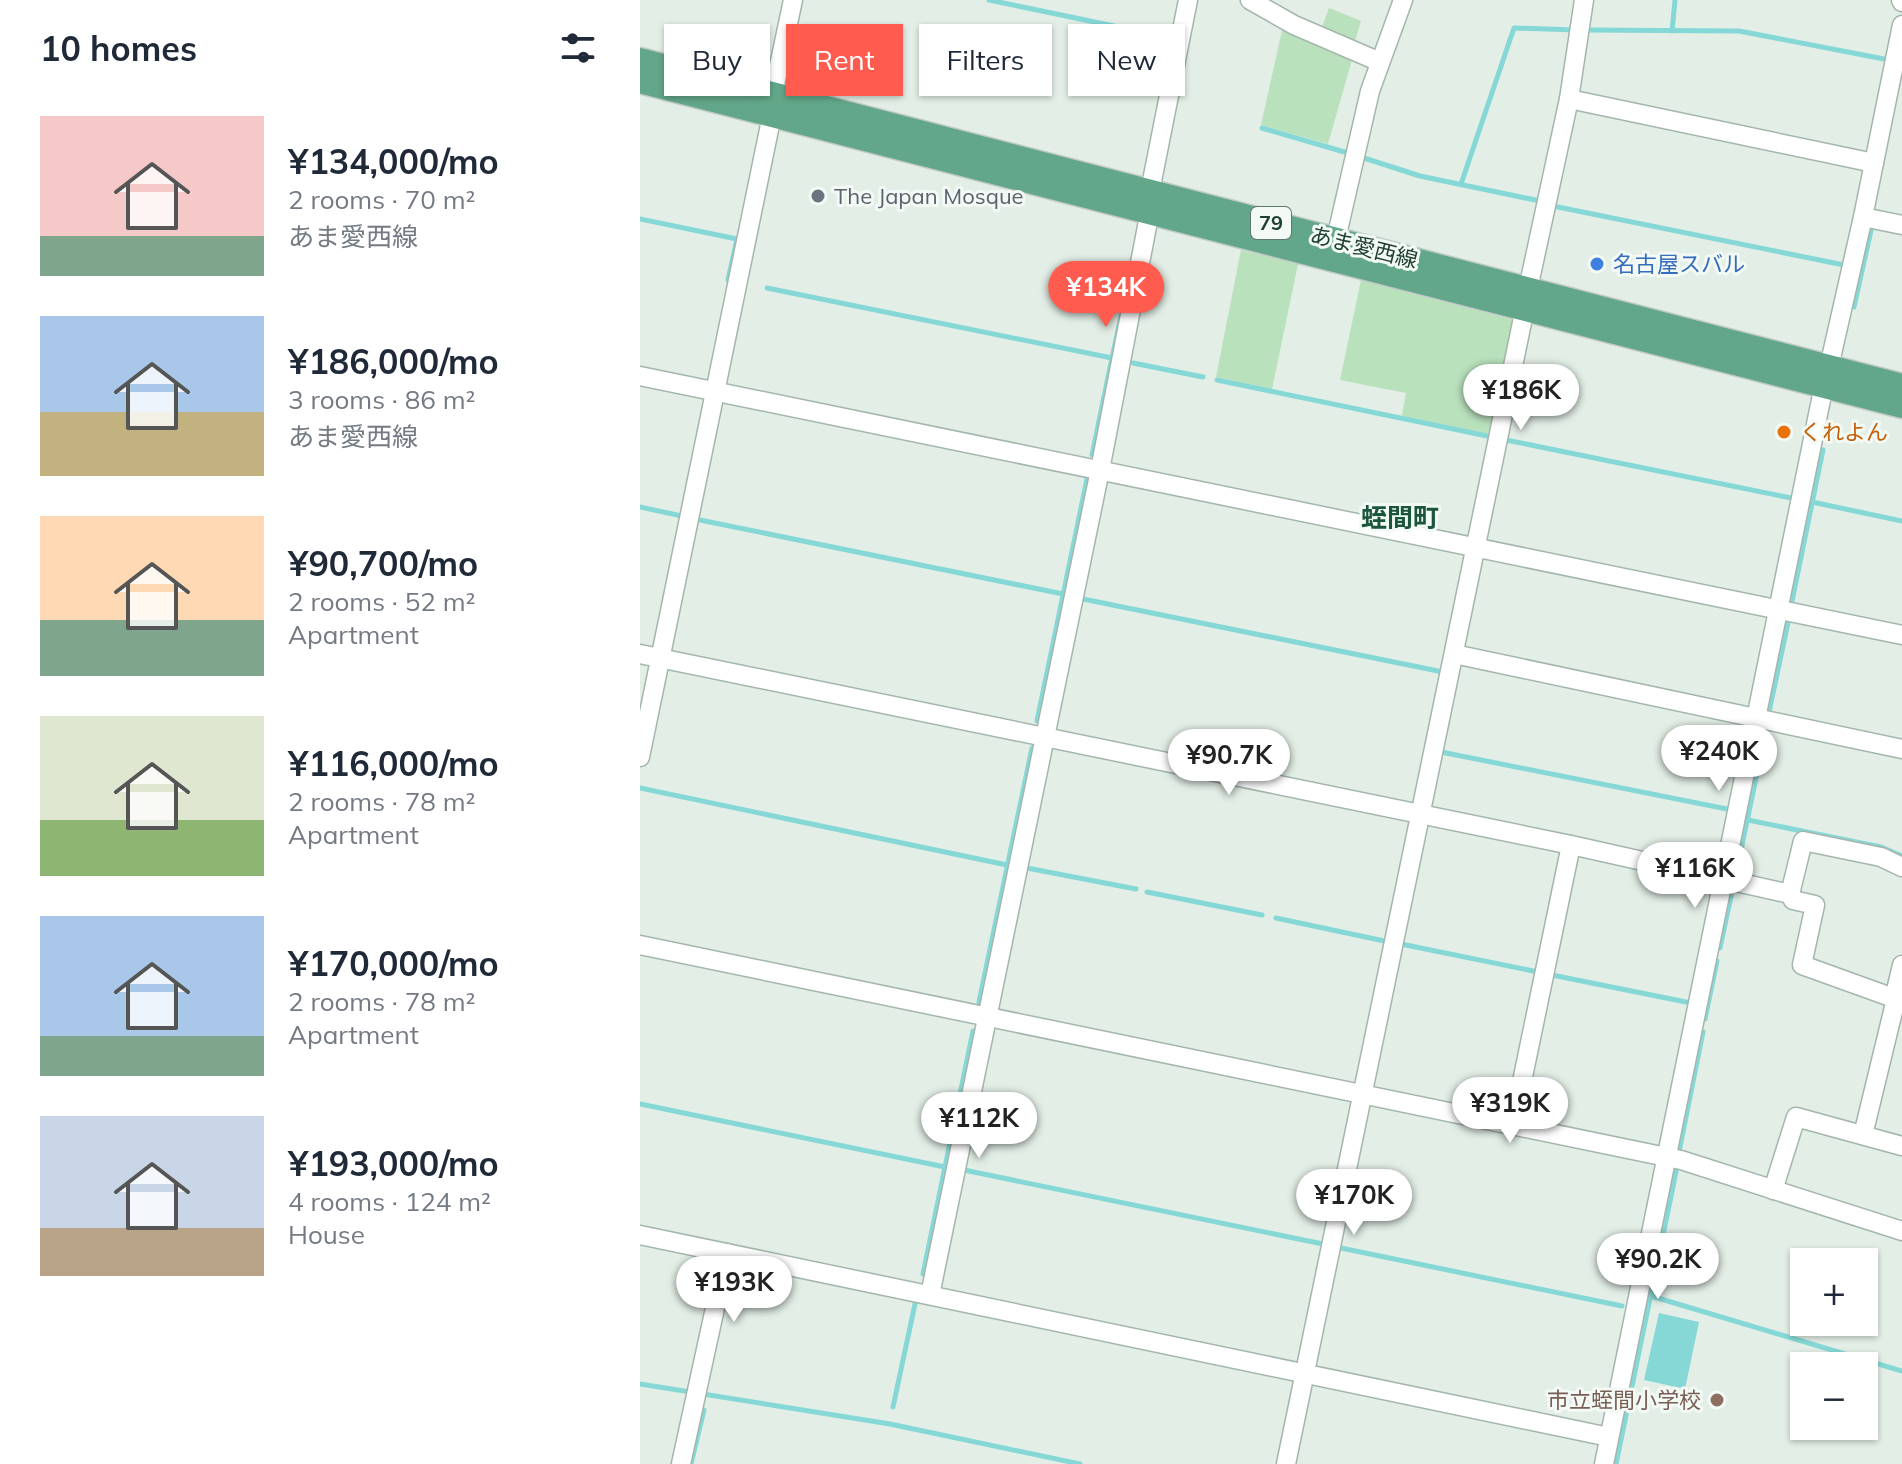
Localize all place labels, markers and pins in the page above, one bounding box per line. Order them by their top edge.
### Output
place label: The Japan Mosque [834,182,1024,210]
marker: The Japan Mosque [809,187,827,205]
place label: 名古屋スバル [1613,250,1745,278]
marker: 名古屋スバル [1588,255,1606,273]
pin: ¥134K [1050,261,1162,329]
pin: ¥186K [1465,364,1577,432]
place label: くれよん [1800,418,1888,446]
marker: くれよん [1775,423,1793,441]
pin: ¥240K [1663,725,1775,793]
pin: ¥90.7K [1164,729,1294,797]
pin: ¥116K [1639,842,1751,910]
pin: ¥319K [1454,1077,1566,1145]
pin: ¥112K [923,1092,1035,1160]
pin: ¥170K [1298,1169,1410,1237]
pin: ¥90.2K [1593,1233,1723,1301]
pin: ¥193K [678,1256,790,1324]
place label: 市立蛭間小学校 [1547,1386,1701,1414]
marker: 市立蛭間小学校 [1708,1391,1726,1409]

